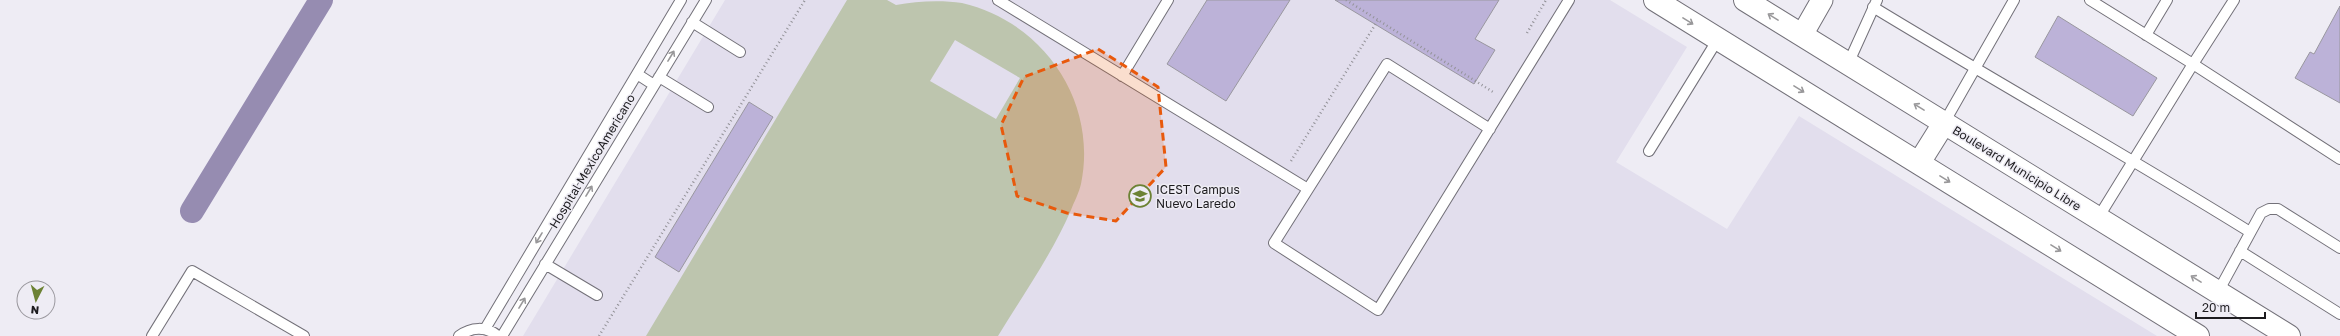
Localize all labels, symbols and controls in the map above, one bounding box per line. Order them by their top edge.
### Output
one-way arrow [1768,13,1779,21]
one-way arrow [1682,17,1694,25]
one-way arrow [668,50,676,62]
one-way arrow [1793,85,1804,93]
street label: Hospital MexicoAmericano [546,91,638,231]
one-way arrow [1913,103,1925,111]
street label: Boulevard Municipio Libre [1950,122,2084,214]
one-way arrow [1939,176,1951,184]
place label: ICEST Campus Nuevo Laredo [1156,182,1240,211]
school or university icon: ICEST Campus Nuevo Laredo [1127,183,1153,209]
one-way arrow [586,185,594,197]
one-way arrow [535,232,543,244]
one-way arrow [2050,243,2061,252]
one-way arrow [2190,274,2202,282]
north arrow [16,280,56,320]
scale bar [2196,294,2265,320]
one-way arrow [518,298,526,309]
text: 20 m [2202,300,2230,315]
text: N [30,304,40,317]

